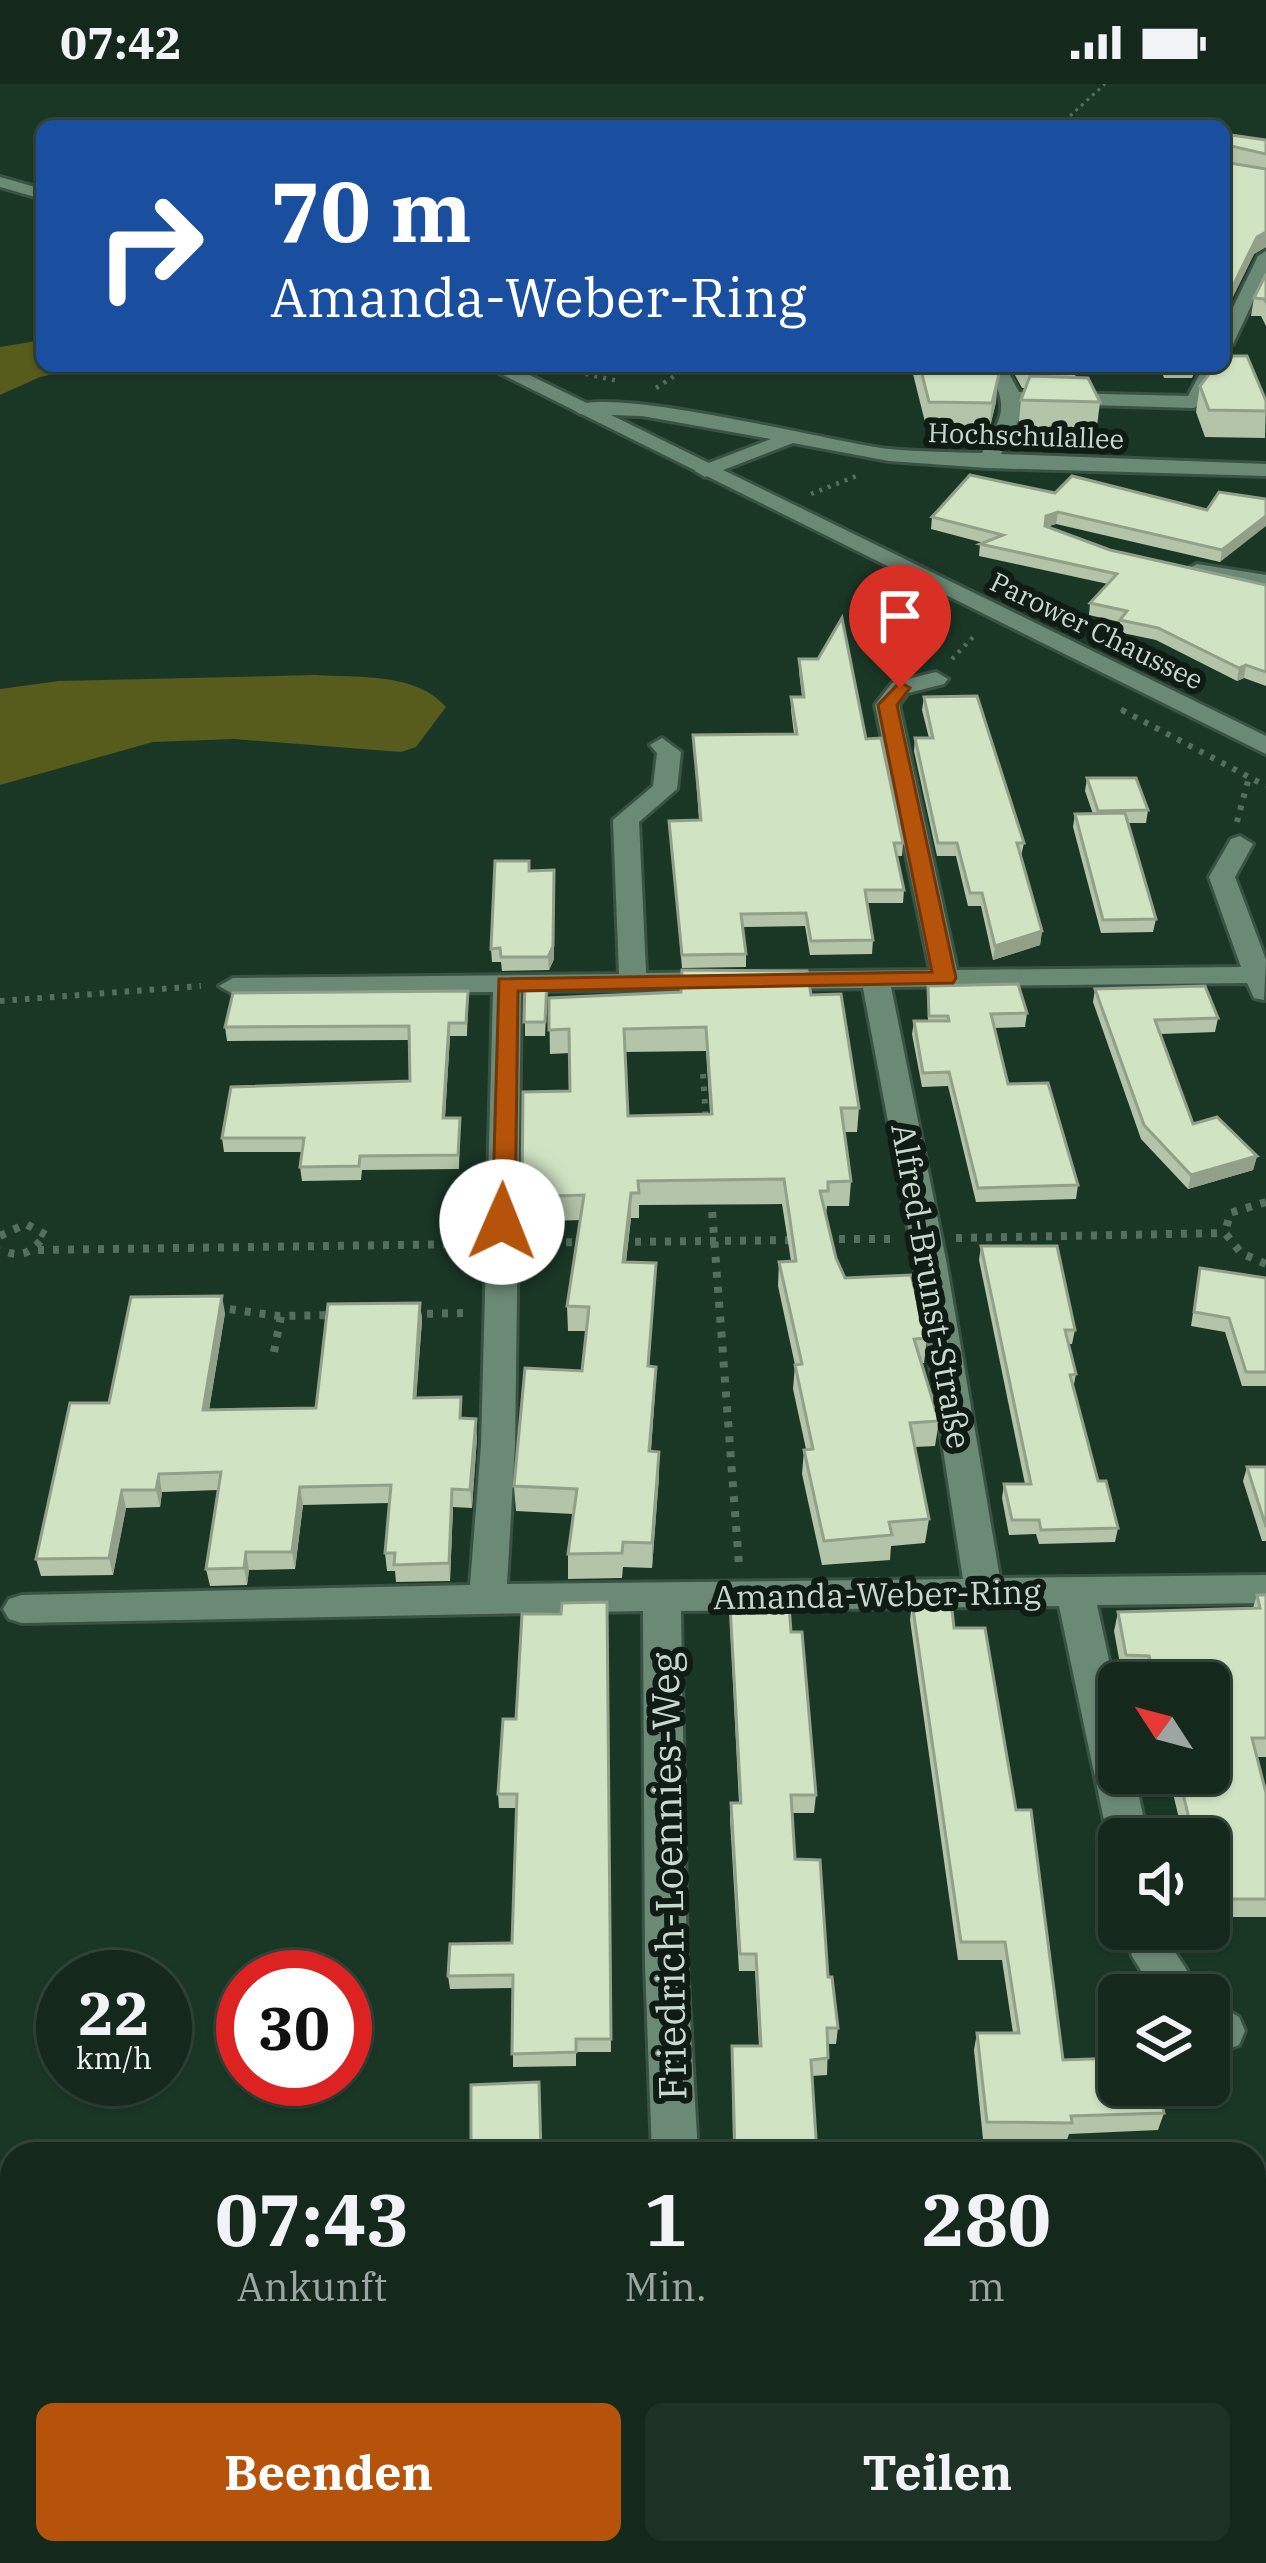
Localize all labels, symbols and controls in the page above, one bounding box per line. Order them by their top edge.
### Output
text: 07:42 [60,13,182,71]
text: 70 m [270,156,472,265]
icon: right [72,168,228,324]
text: Amanda-Weber-Ring [270,262,807,332]
street label: Hochschulallee [927,414,1125,456]
street label: Parower Chaussee [985,563,1209,697]
pin [849,565,951,688]
icon: arrive [867,583,933,649]
street label: Alfred-Brunst-Straße [882,1120,982,1452]
position arrow [439,1159,565,1285]
street label: Amanda-Weber-Ring [713,1570,1041,1618]
street label: Friedrich-Loennies-Weg [639,1652,697,2100]
north arrow [1098,1662,1230,1794]
map controls [1098,1662,1230,2106]
button: sound [1098,1818,1230,1950]
speed limit sign: 30 [216,1950,372,2106]
text: 22 [78,1973,150,2052]
button: layers [1098,1974,1230,2106]
text: km/h [76,2038,152,2077]
text: 07:43 [215,2172,410,2266]
text: 1 [644,2172,687,2266]
text: 280 [921,2172,1051,2266]
text: Ankunft [237,2261,387,2312]
text: Min. [624,2261,707,2312]
text: m [968,2261,1005,2312]
button: Beenden [36,2403,621,2541]
button: Teilen [645,2403,1230,2541]

